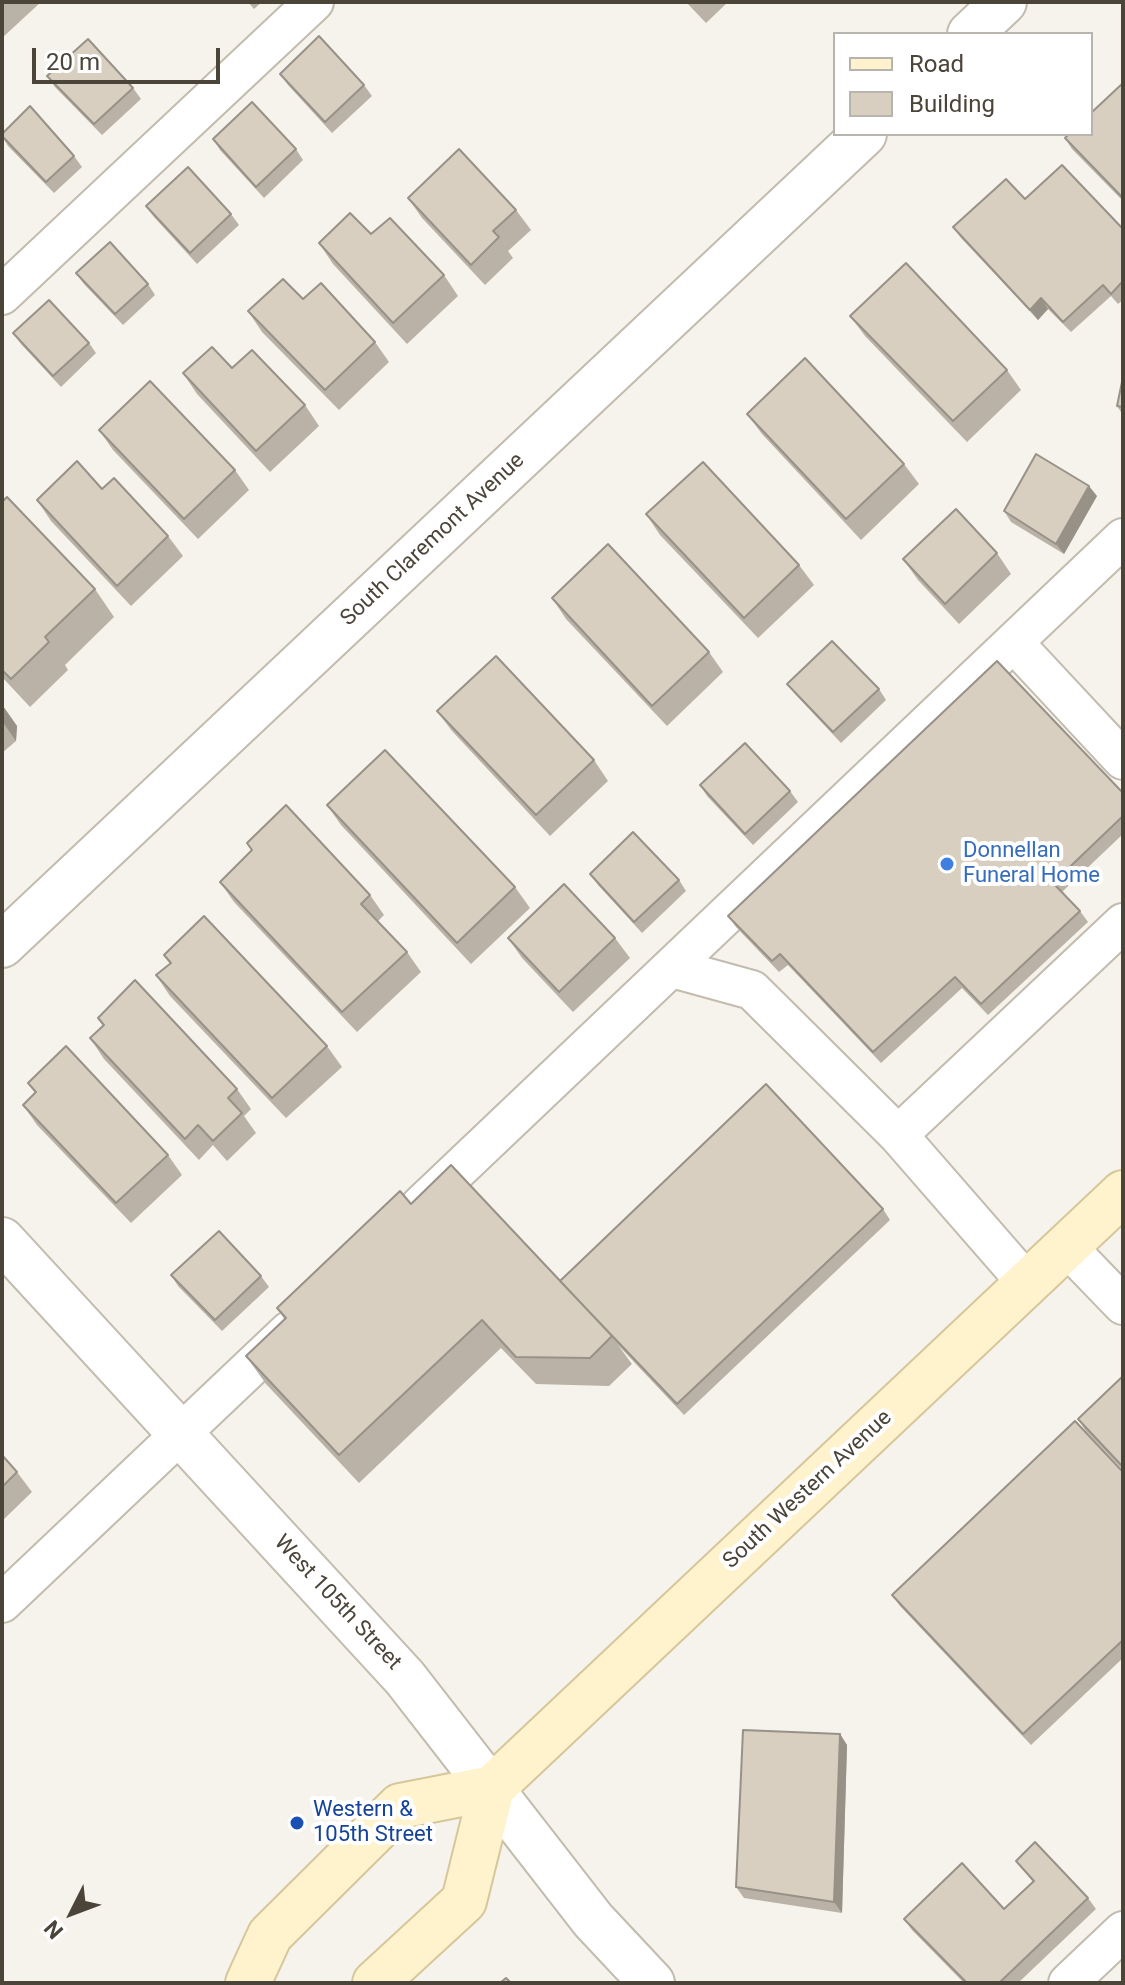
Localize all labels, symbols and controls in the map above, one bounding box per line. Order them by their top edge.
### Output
scale bar [36,32,224,82]
legend [833,32,1093,136]
text: 20 m [46,48,100,76]
text: Road [909,50,964,78]
text: Building [909,90,995,118]
street label: South Claremont Avenue [336,448,530,632]
place label: Donnellan Funeral Home [963,838,1100,890]
marker: Donnellan Funeral Home [938,855,956,873]
street label: South Western Avenue [718,1405,898,1575]
street label: West 105th Street [268,1530,406,1676]
place label: Western & 105th Street [313,1797,433,1848]
marker: Western & 105th Street [288,1814,306,1832]
north arrow [32,1873,112,1953]
text: N [39,1915,68,1944]

